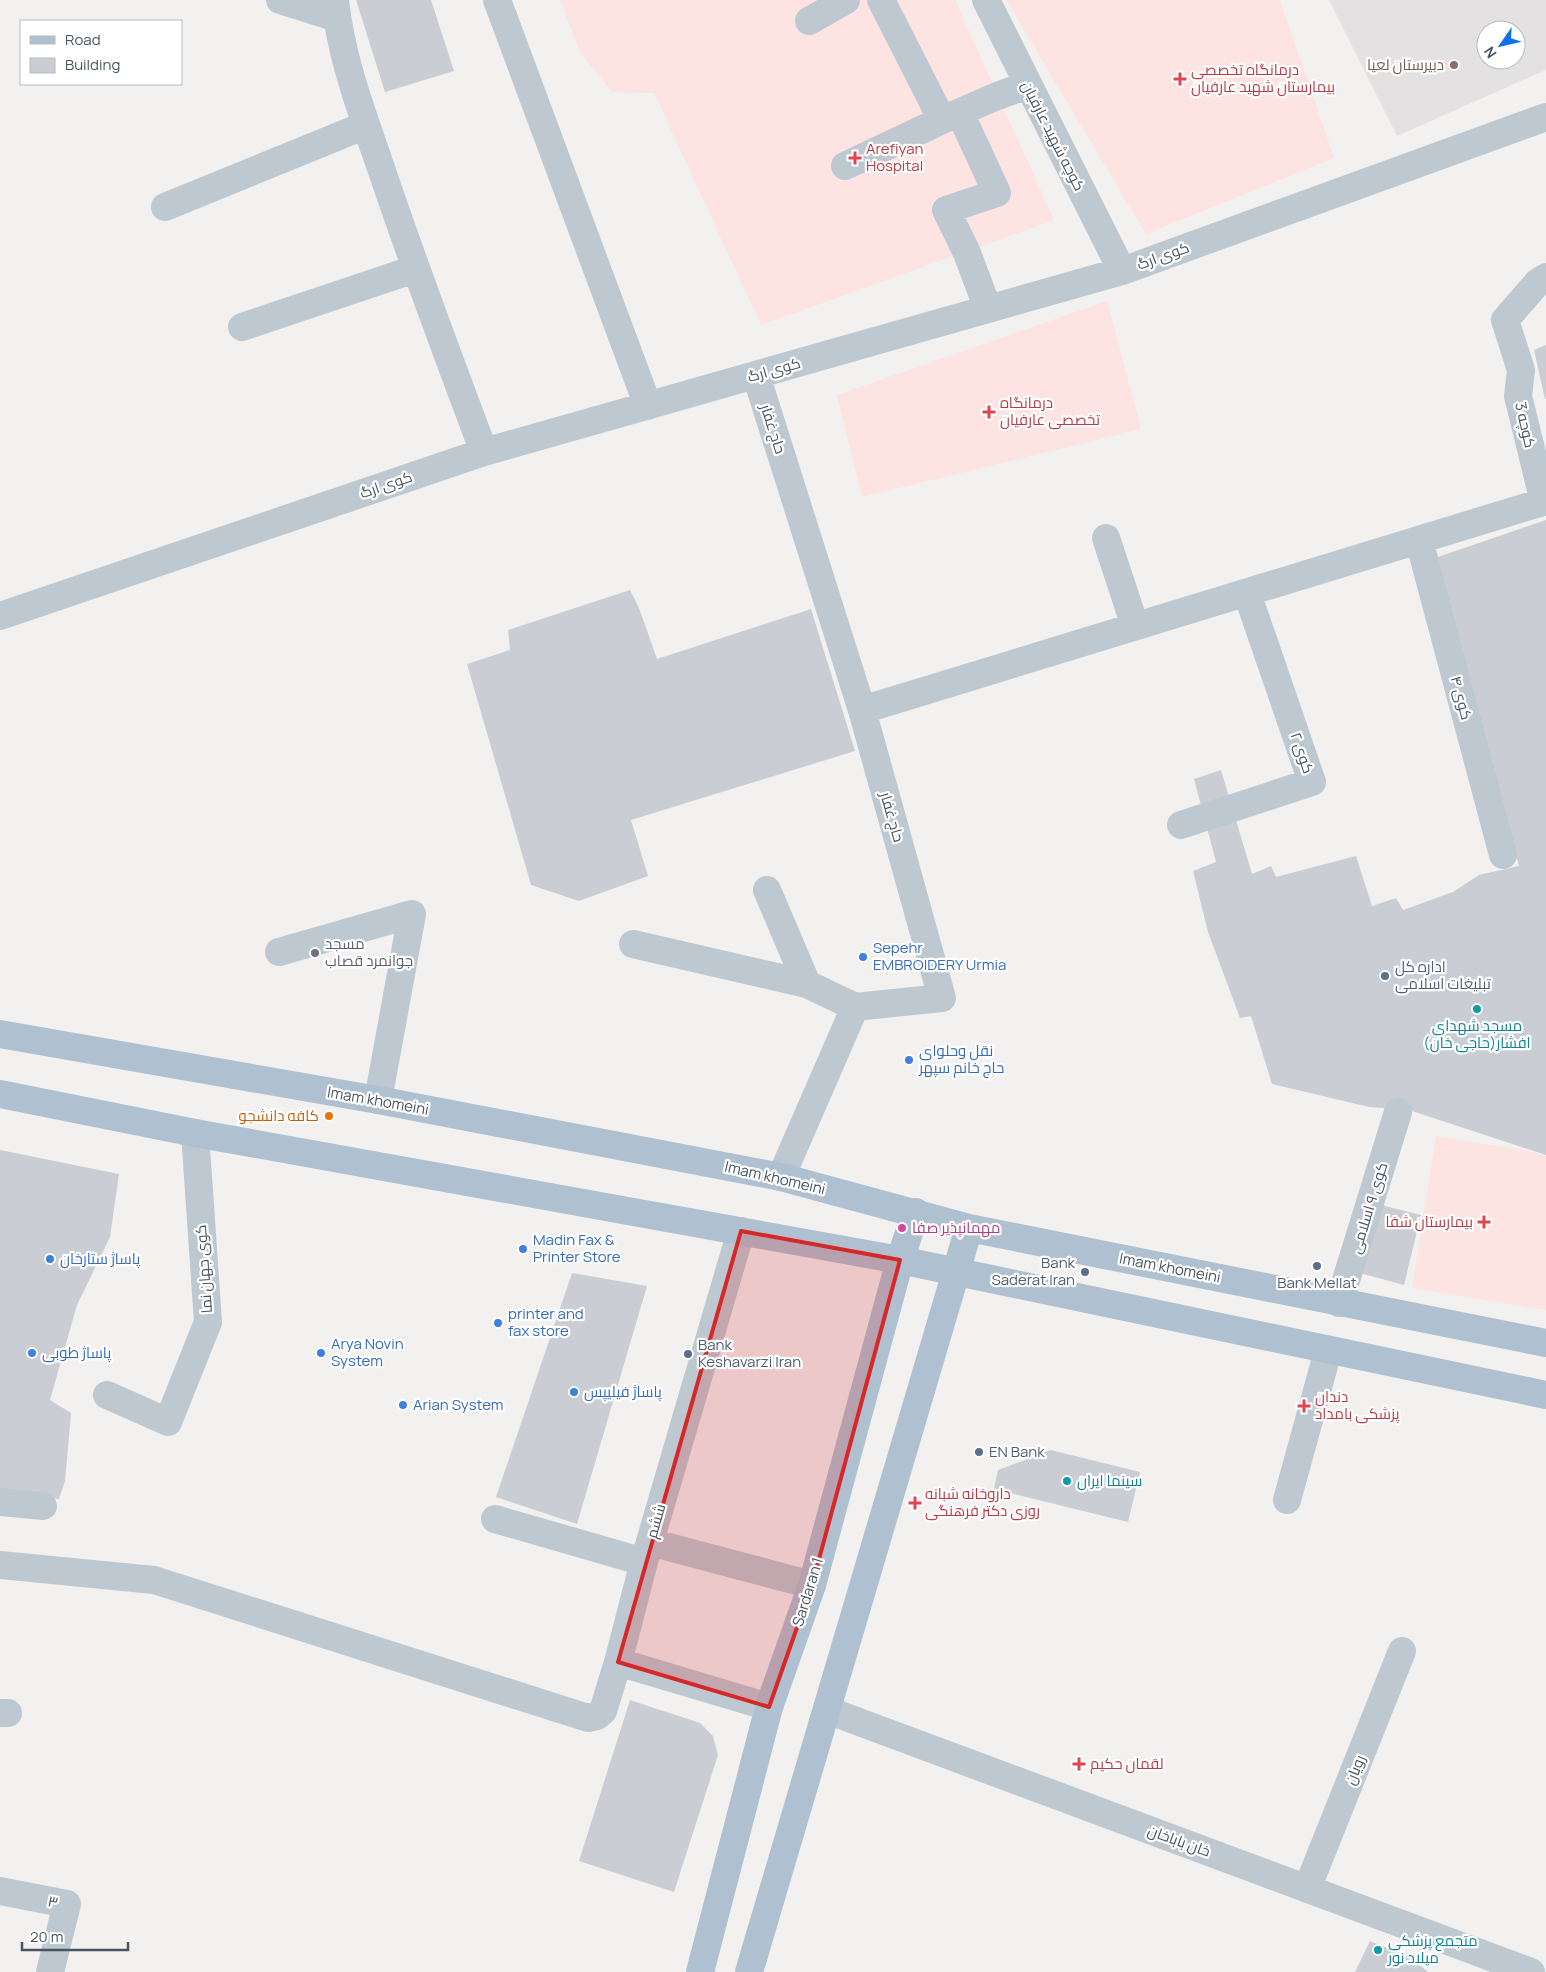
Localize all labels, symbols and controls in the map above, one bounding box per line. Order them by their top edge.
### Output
legend [20,20,182,85]
north arrow [1476,20,1526,70]
text: Road [65,29,101,50]
text: N [1479,43,1500,62]
text: Building [65,54,120,75]
place label: دبیرستان لعیا [1367,54,1444,75]
place label: درمانگاه تخصصی بیمارستان شهید عارفیان [1191,59,1335,97]
marker: دبیرستان لعیا [1448,59,1460,71]
marker: درمانگاه تخصصی بیمارستان شهید عارفیان [1173,72,1187,86]
street label: کوچه شهید عارفیان [1017,77,1090,194]
place label: Arefiyan Hospital [866,138,924,176]
marker: Arefiyan Hospital [848,151,862,165]
street label: کوی ارگ [1134,236,1192,275]
street label: کوی ارگ [745,352,803,387]
place label: درمانگاه تخصصی عارفیان [1000,392,1100,430]
street label: حاج غفار [754,400,791,457]
street label: کوچه 3 [1510,400,1541,450]
marker: درمانگاه تخصصی عارفیان [982,405,996,419]
street label: کوی ارگ [357,466,415,503]
street label: کوی ۴ [1446,674,1477,722]
street label: کوی ۲ [1286,729,1319,776]
street label: حاج غفار [874,788,910,845]
place label: مسجد جوانمرد قصاب [325,933,413,971]
place label: Sepehr EMBROIDERY Urmia [873,937,1006,975]
marker: مسجد جوانمرد قصاب [309,947,321,959]
marker: Sepehr EMBROIDERY Urmia [857,951,869,963]
place label: اداره کل تبلیغات اسلامی [1395,956,1491,994]
marker: اداره کل تبلیغات اسلامی [1379,970,1391,982]
marker: مسجد شهدای افشار(حاجی خان) [1471,1003,1483,1015]
place label: مسجد شهدای افشار(حاجی خان) [1423,1015,1531,1053]
place label: نقل وحلوای حاج خانم سپهر [918,1040,1004,1079]
marker: نقل وحلوای حاج خانم سپهر [903,1054,915,1066]
street label: Imam khomeini [326,1081,431,1120]
place label: کافه دانشجو [239,1105,319,1126]
marker: کافه دانشجو [323,1110,335,1122]
street label: Imam khomeini [723,1156,828,1199]
street label: کوی ۹ اسلامی [1345,1160,1392,1256]
place label: بیمارستان شفا [1385,1211,1473,1232]
marker: بیمارستان شفا [1477,1215,1491,1229]
place label: مهمانپذیر صفا [912,1217,1000,1238]
marker: مهمانپذیر صفا [896,1222,908,1234]
street label: کوی جهان نما [190,1224,217,1314]
place label: Madin Fax & Printer Store [533,1229,621,1267]
marker: Madin Fax & Printer Store [517,1243,529,1255]
street label: Imam khomeini [1118,1247,1223,1288]
place label: پاساژ ستارخان [60,1248,140,1269]
place label: Bank Saderat Iran [991,1252,1076,1290]
marker: پاساژ ستارخان [44,1253,56,1265]
marker: Bank Mellat [1311,1260,1323,1272]
marker: Bank Saderat Iran [1079,1266,1091,1278]
place label: Bank Mellat [1277,1272,1357,1293]
place label: printer and fax store [508,1303,584,1341]
marker: printer and fax store [492,1317,504,1329]
place label: Arya Novin System [331,1333,404,1371]
place label: Bank Keshavarzi Iran [698,1334,801,1372]
place label: پاساژ طوبی [42,1342,111,1363]
marker: پاساژ طوبی [26,1347,38,1359]
marker: Arya Novin System [315,1347,327,1359]
marker: Bank Keshavarzi Iran [682,1348,694,1360]
place label: پاساژ فیلیپس [584,1381,662,1402]
marker: پاساژ فیلیپس [568,1386,580,1398]
place label: دندان‌ پزشکی بامداد [1315,1386,1399,1424]
place label: Arian System [413,1394,504,1415]
marker: Arian System [397,1399,409,1411]
marker: دندان‌ پزشکی بامداد [1297,1399,1311,1413]
place label: EN Bank [989,1441,1045,1462]
marker: EN Bank [973,1446,985,1458]
place label: سینما ایران [1077,1470,1142,1491]
marker: سینما ایران [1061,1475,1073,1487]
place label: داروخانه شبانه روزی دکتر فرهنگی [925,1483,1040,1521]
marker: داروخانه شبانه روزی دکتر فرهنگی [909,1497,921,1509]
street label: ششم [641,1501,670,1541]
street label: Sardaran 1 [787,1555,828,1629]
street label: رویان [1339,1752,1370,1788]
place label: لقمان حکیم [1090,1753,1164,1774]
marker: لقمان حکیم [1072,1757,1086,1771]
street label: خان باباخان [1145,1819,1213,1862]
street label: ۳ [46,1890,60,1913]
scale bar [22,1920,129,1952]
text: 20 m [30,1926,63,1947]
place label: متجمع پزشکی میلاد نور [1387,1930,1478,1968]
marker: متجمع پزشکی میلاد نور [1372,1944,1384,1956]

